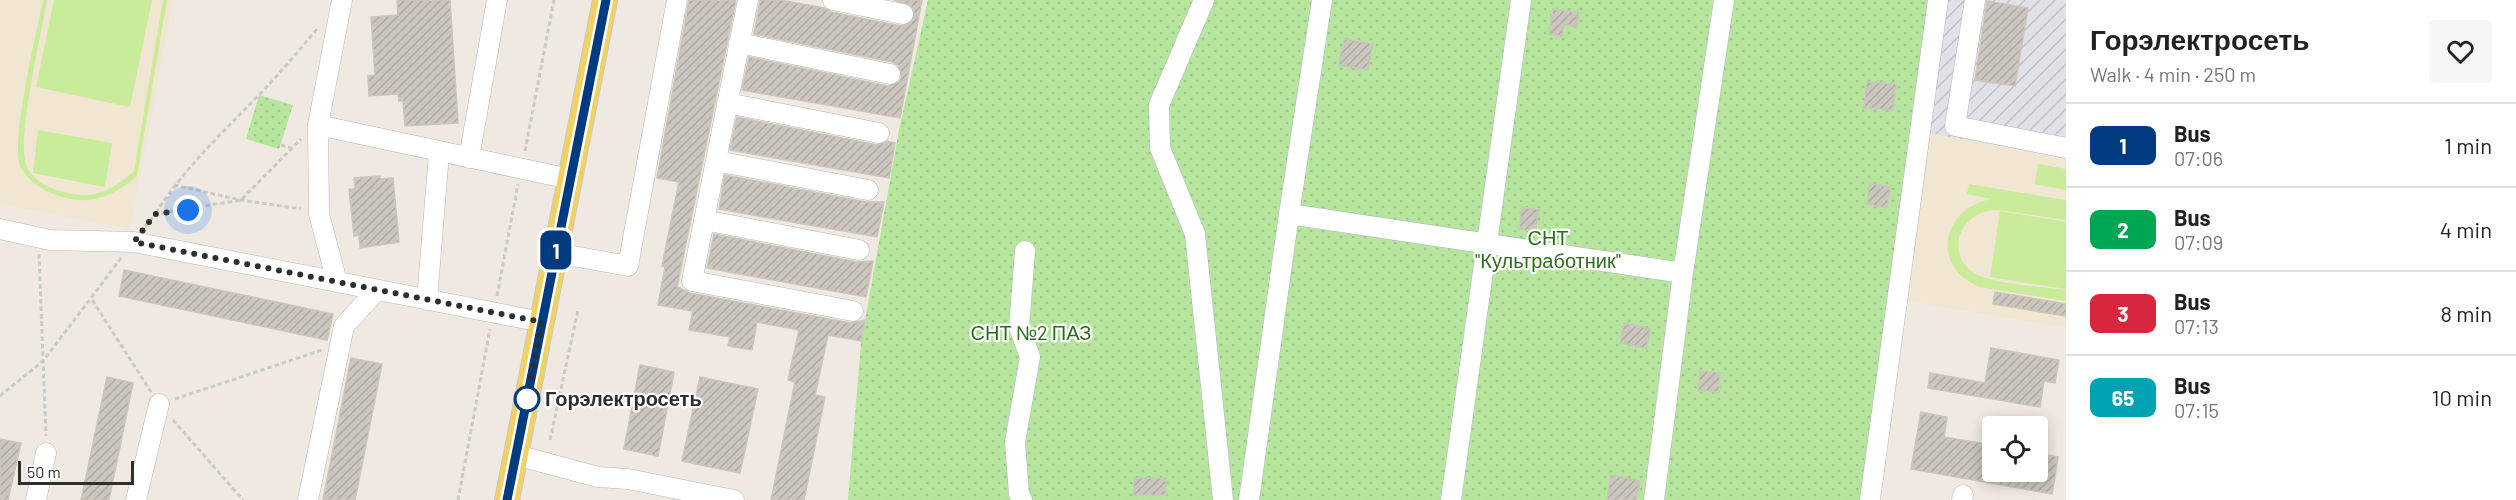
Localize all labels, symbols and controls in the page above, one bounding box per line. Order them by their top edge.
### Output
button: heart [2429,20,2492,83]
text: Горэлектросеть [2090,22,2309,56]
text: Walk · 4 min · 250 m [2090,62,2256,86]
text: Bus [2174,120,2211,146]
text: 1 min [2444,132,2492,158]
text: 1 [2119,133,2127,158]
text: 07:06 [2174,146,2223,170]
your location [173,195,203,225]
text: Bus [2174,204,2211,230]
text: 4 min [2440,216,2492,242]
text: 2 [2117,217,2129,242]
park label: СНТ "Культработник" [1475,225,1621,272]
line badge: 1 [536,230,576,270]
text: 07:09 [2174,230,2223,254]
text: 1 [552,238,560,263]
text: Bus [2174,288,2211,314]
text: 8 min [2440,300,2492,326]
text: 3 [2117,301,2129,326]
text: 07:13 [2174,314,2219,338]
park label: СНТ №2 ПАЗ [971,320,1091,344]
text: Bus [2174,372,2211,398]
text: 10 min [2432,384,2492,410]
text: 65 [2112,385,2134,410]
marker: Горэлектросеть [514,386,540,412]
place label: Горэлектросеть [545,386,702,410]
text: 07:15 [2174,398,2219,422]
map controls [1982,416,2048,482]
button: locate [1982,416,2048,482]
scale bar [18,458,134,486]
text: 50 m [27,462,61,481]

